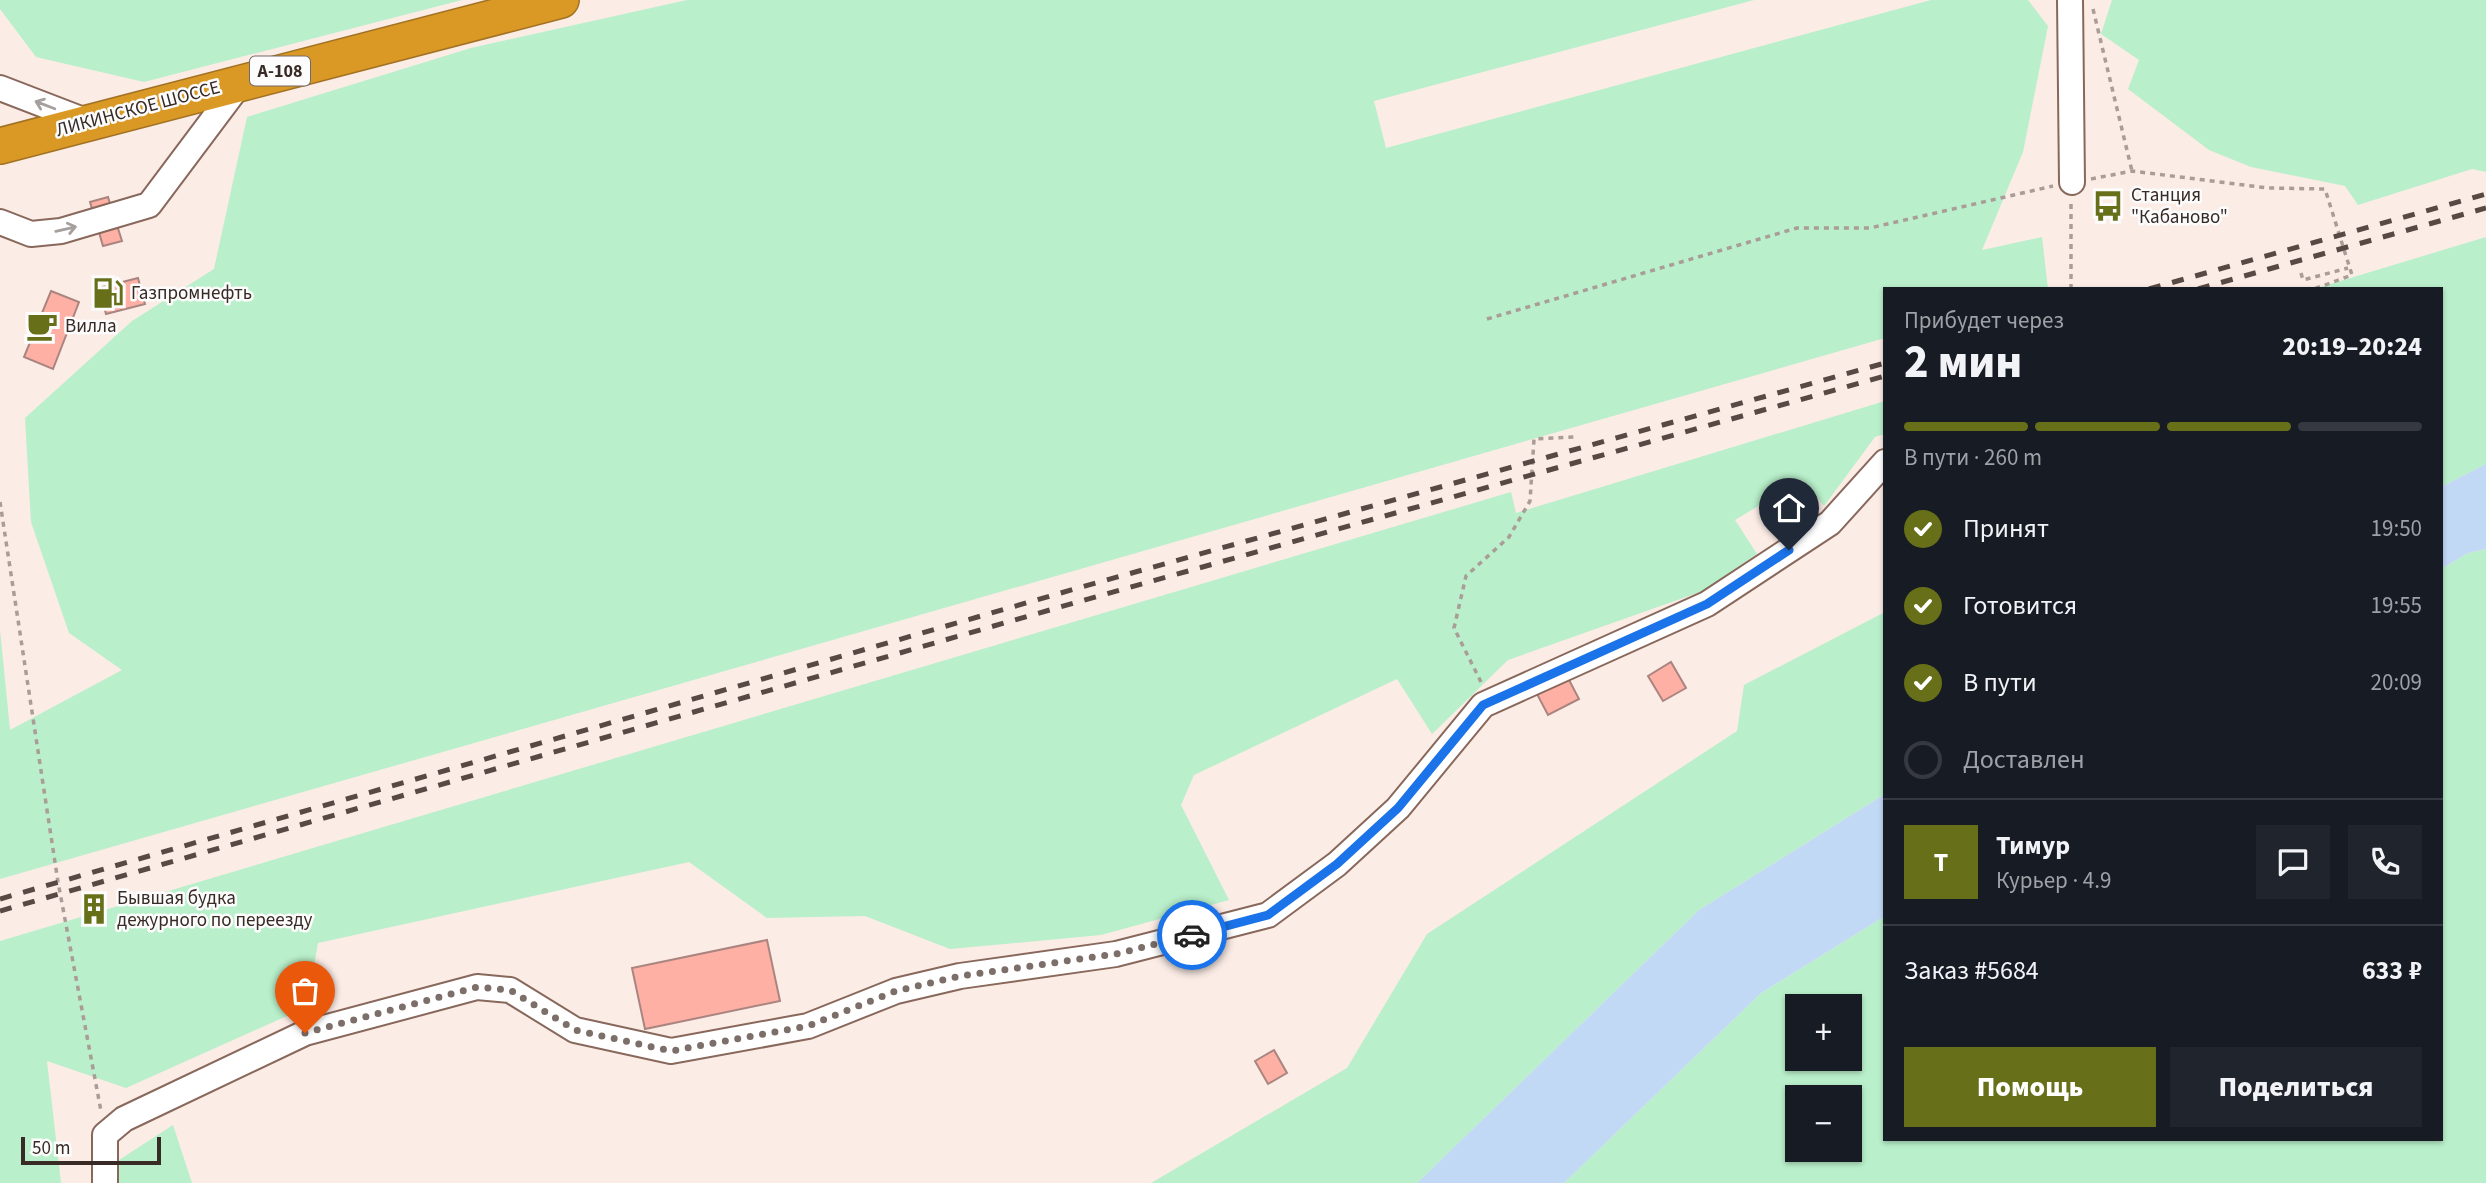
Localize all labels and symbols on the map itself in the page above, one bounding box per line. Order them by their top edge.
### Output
road number: А-108 [250,56,310,86]
street label: ЛИКИНСКОЕ ШОССЕ [53,74,223,144]
one-way arrow [35,98,57,111]
place label: Станция "Кабаново" [2131,182,2228,231]
bus stop icon: Станция "Кабаново" [2091,189,2125,223]
one-way arrow [54,222,77,235]
fuel station icon: Газпромнефть [91,276,125,310]
place label: Газпромнефть [131,280,252,307]
cafe icon: Вилла [25,309,59,343]
place label: Вилла [65,313,117,340]
pin [1759,478,1819,550]
place label: Бывшая будка дежурного по переезду [117,885,312,934]
building icon: Бывшая будка дежурного по переезду [77,892,111,926]
courier [1157,900,1227,970]
pin [275,961,335,1033]
scale bar [21,1134,161,1166]

